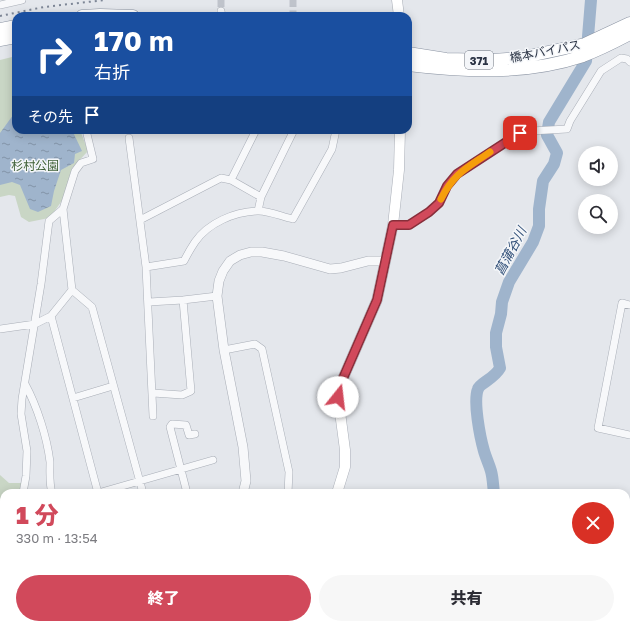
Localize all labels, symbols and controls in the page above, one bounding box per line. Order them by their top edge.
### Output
text: 170 m [94,24,173,57]
icon: right [28,28,80,80]
street label: 橋本バイパス [508,37,582,65]
road number: 371 [465,51,493,69]
text: 右折 [94,61,130,83]
icon: arrive [81,104,103,126]
text: その先 [28,107,73,125]
pin [503,116,537,150]
icon: arrive [509,122,531,144]
map controls [578,146,618,234]
button: sound [578,146,618,186]
park label: 杉村公園 [11,158,59,173]
button: search [578,194,618,234]
water label: 菖蒲谷川 [491,223,530,278]
position arrow [317,376,359,418]
text: 1 分 [16,500,59,529]
button: close [572,502,614,544]
text: 330 m · 13:54 [16,530,98,546]
button: 終了 [16,575,311,621]
button: 共有 [319,575,614,621]

